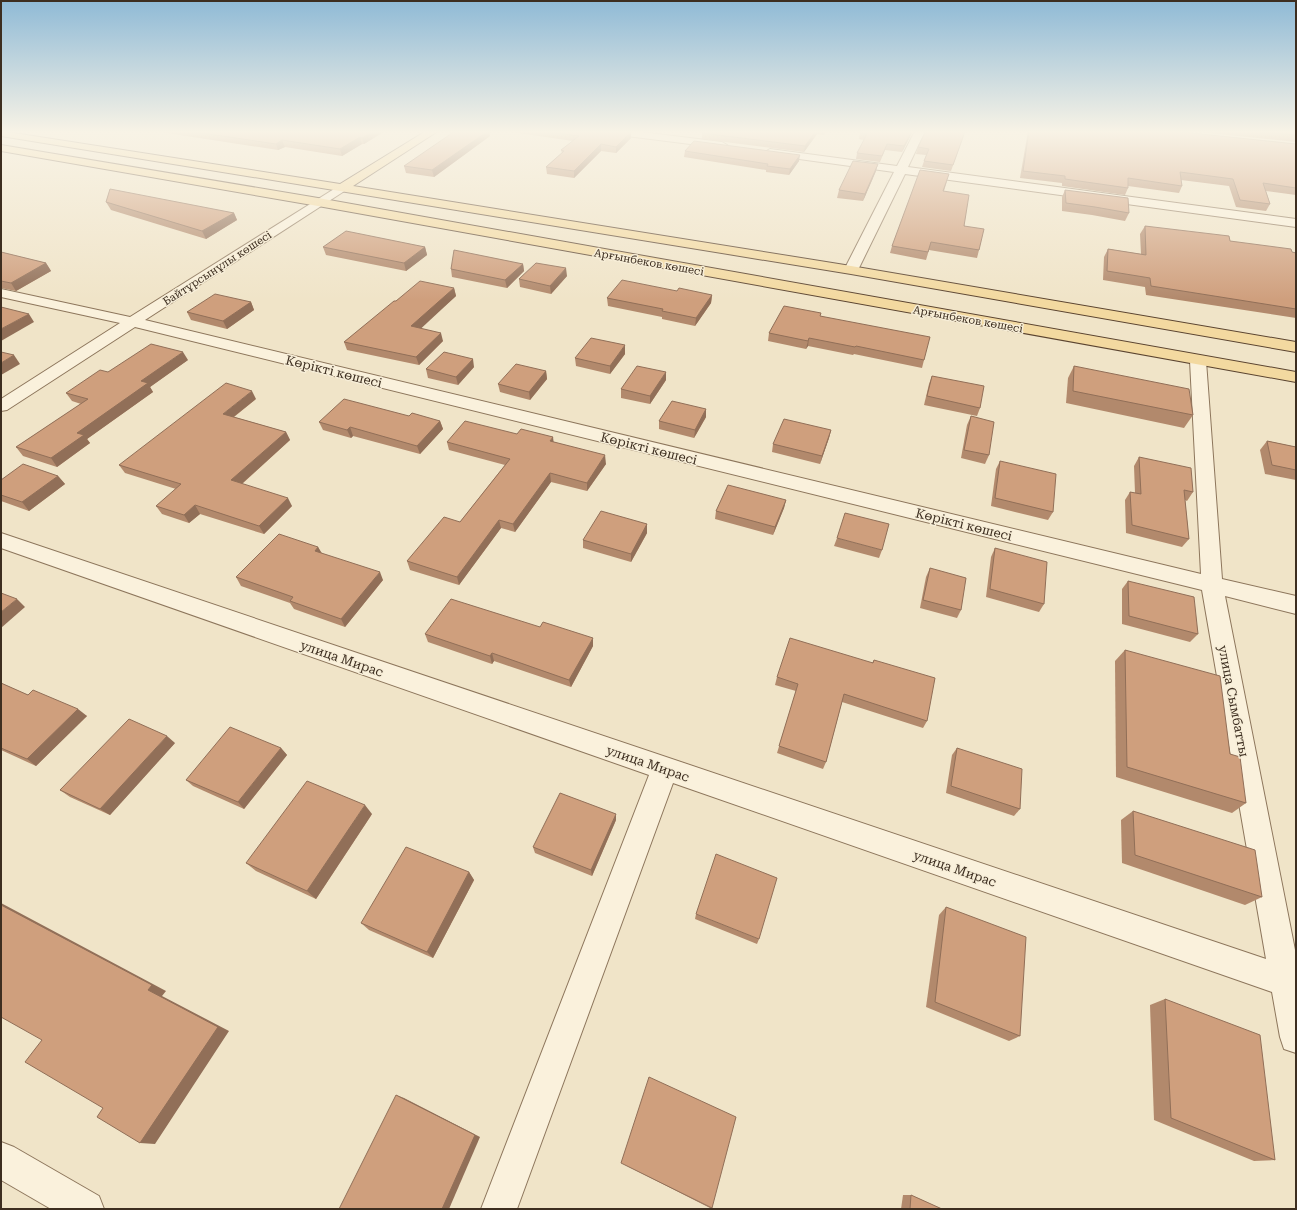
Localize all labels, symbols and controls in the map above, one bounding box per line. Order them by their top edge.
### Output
street label: Байтұрсынұлы көшесі [161,228,274,308]
street label: Арғынбеков көшесі [593,246,705,279]
street label: Арғынбеков көшесі [912,303,1024,336]
street label: Көрікті көшесі [284,352,384,391]
street label: Көрікті көшесі [599,429,699,468]
street label: Көрікті көшесі [914,505,1014,544]
street label: улица Мирас [298,637,385,680]
street label: улица Сымбатты [1215,644,1252,759]
street label: улица Мирас [604,742,691,785]
street label: улица Мирас [911,847,998,890]

